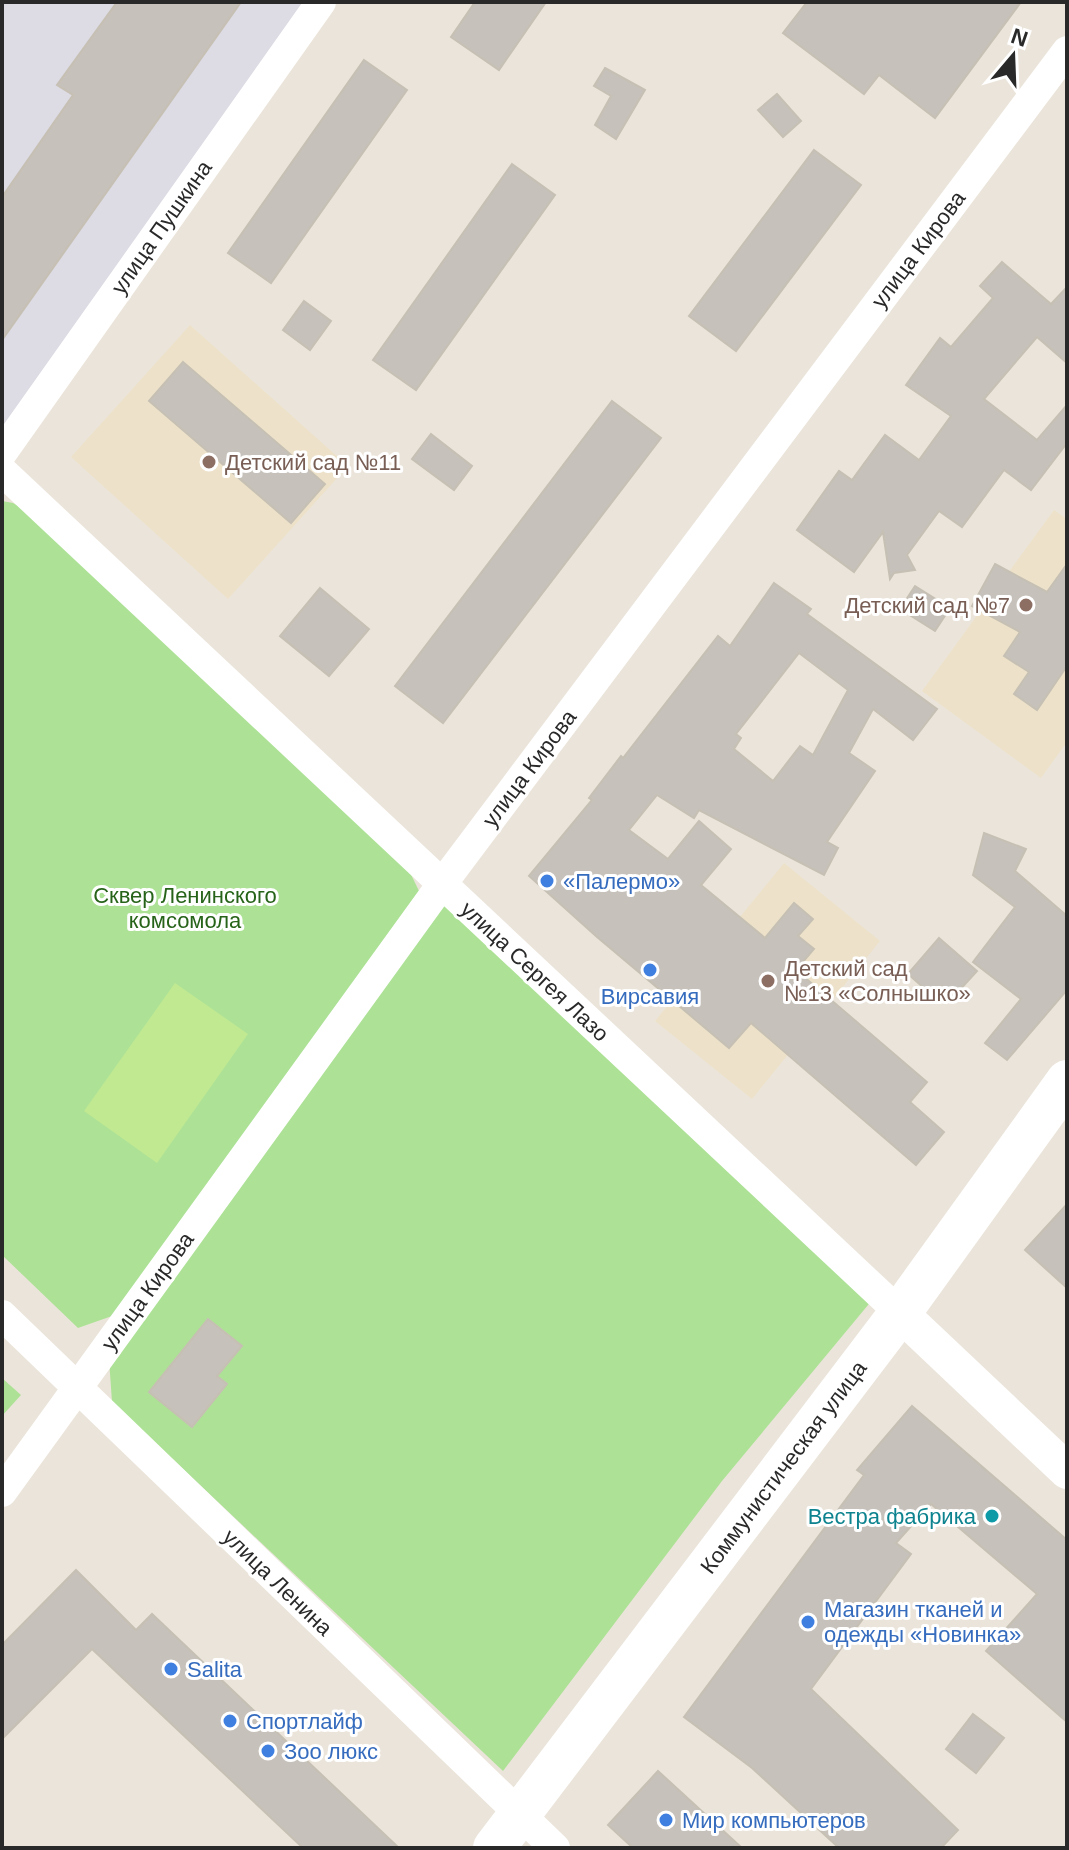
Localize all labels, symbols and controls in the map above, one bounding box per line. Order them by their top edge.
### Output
north arrow [973,16,1053,96]
text: N [1008,23,1031,52]
street label: улица Пушкина [106,155,217,299]
street label: улица Кирова [866,185,971,313]
place label: Детский сад №11 [225,450,401,475]
marker: Детский сад №11 [200,453,218,471]
place label: Детский сад №7 [844,593,1010,618]
marker: Детский сад №7 [1017,596,1035,614]
street label: улица Кирова [477,704,582,832]
place label: «Палермо» [563,869,680,894]
marker: «Палермо» [538,872,556,890]
park label: Сквер Ленинского комсомола [93,883,277,933]
street label: улица Сергея Лазо [455,896,614,1046]
place label: Детский сад №13 «Солнышко» [784,956,971,1006]
marker: Вирсавия [641,961,659,979]
marker: Детский сад №13 «Солнышко» [759,972,777,990]
place label: Вирсавия [601,984,699,1009]
street label: улица Кирова [96,1227,199,1355]
street label: Коммунистическая улица [695,1355,872,1579]
place label: Вестра фабрика [808,1504,977,1529]
marker: Вестра фабрика [983,1507,1001,1525]
street label: улица Ленина [218,1524,338,1641]
place label: Магазин тканей и одежды «Новинка» [824,1597,1021,1647]
marker: Магазин тканей и одежды «Новинка» [799,1613,817,1631]
place label: Salita [187,1657,243,1682]
marker: Salita [162,1660,180,1678]
place label: Спортлайф [246,1709,363,1734]
marker: Спортлайф [221,1712,239,1730]
place label: Зоо люкс [284,1739,378,1764]
marker: Зоо люкс [259,1742,277,1760]
place label: Мир компьютеров [682,1808,866,1833]
marker: Мир компьютеров [657,1811,675,1829]

